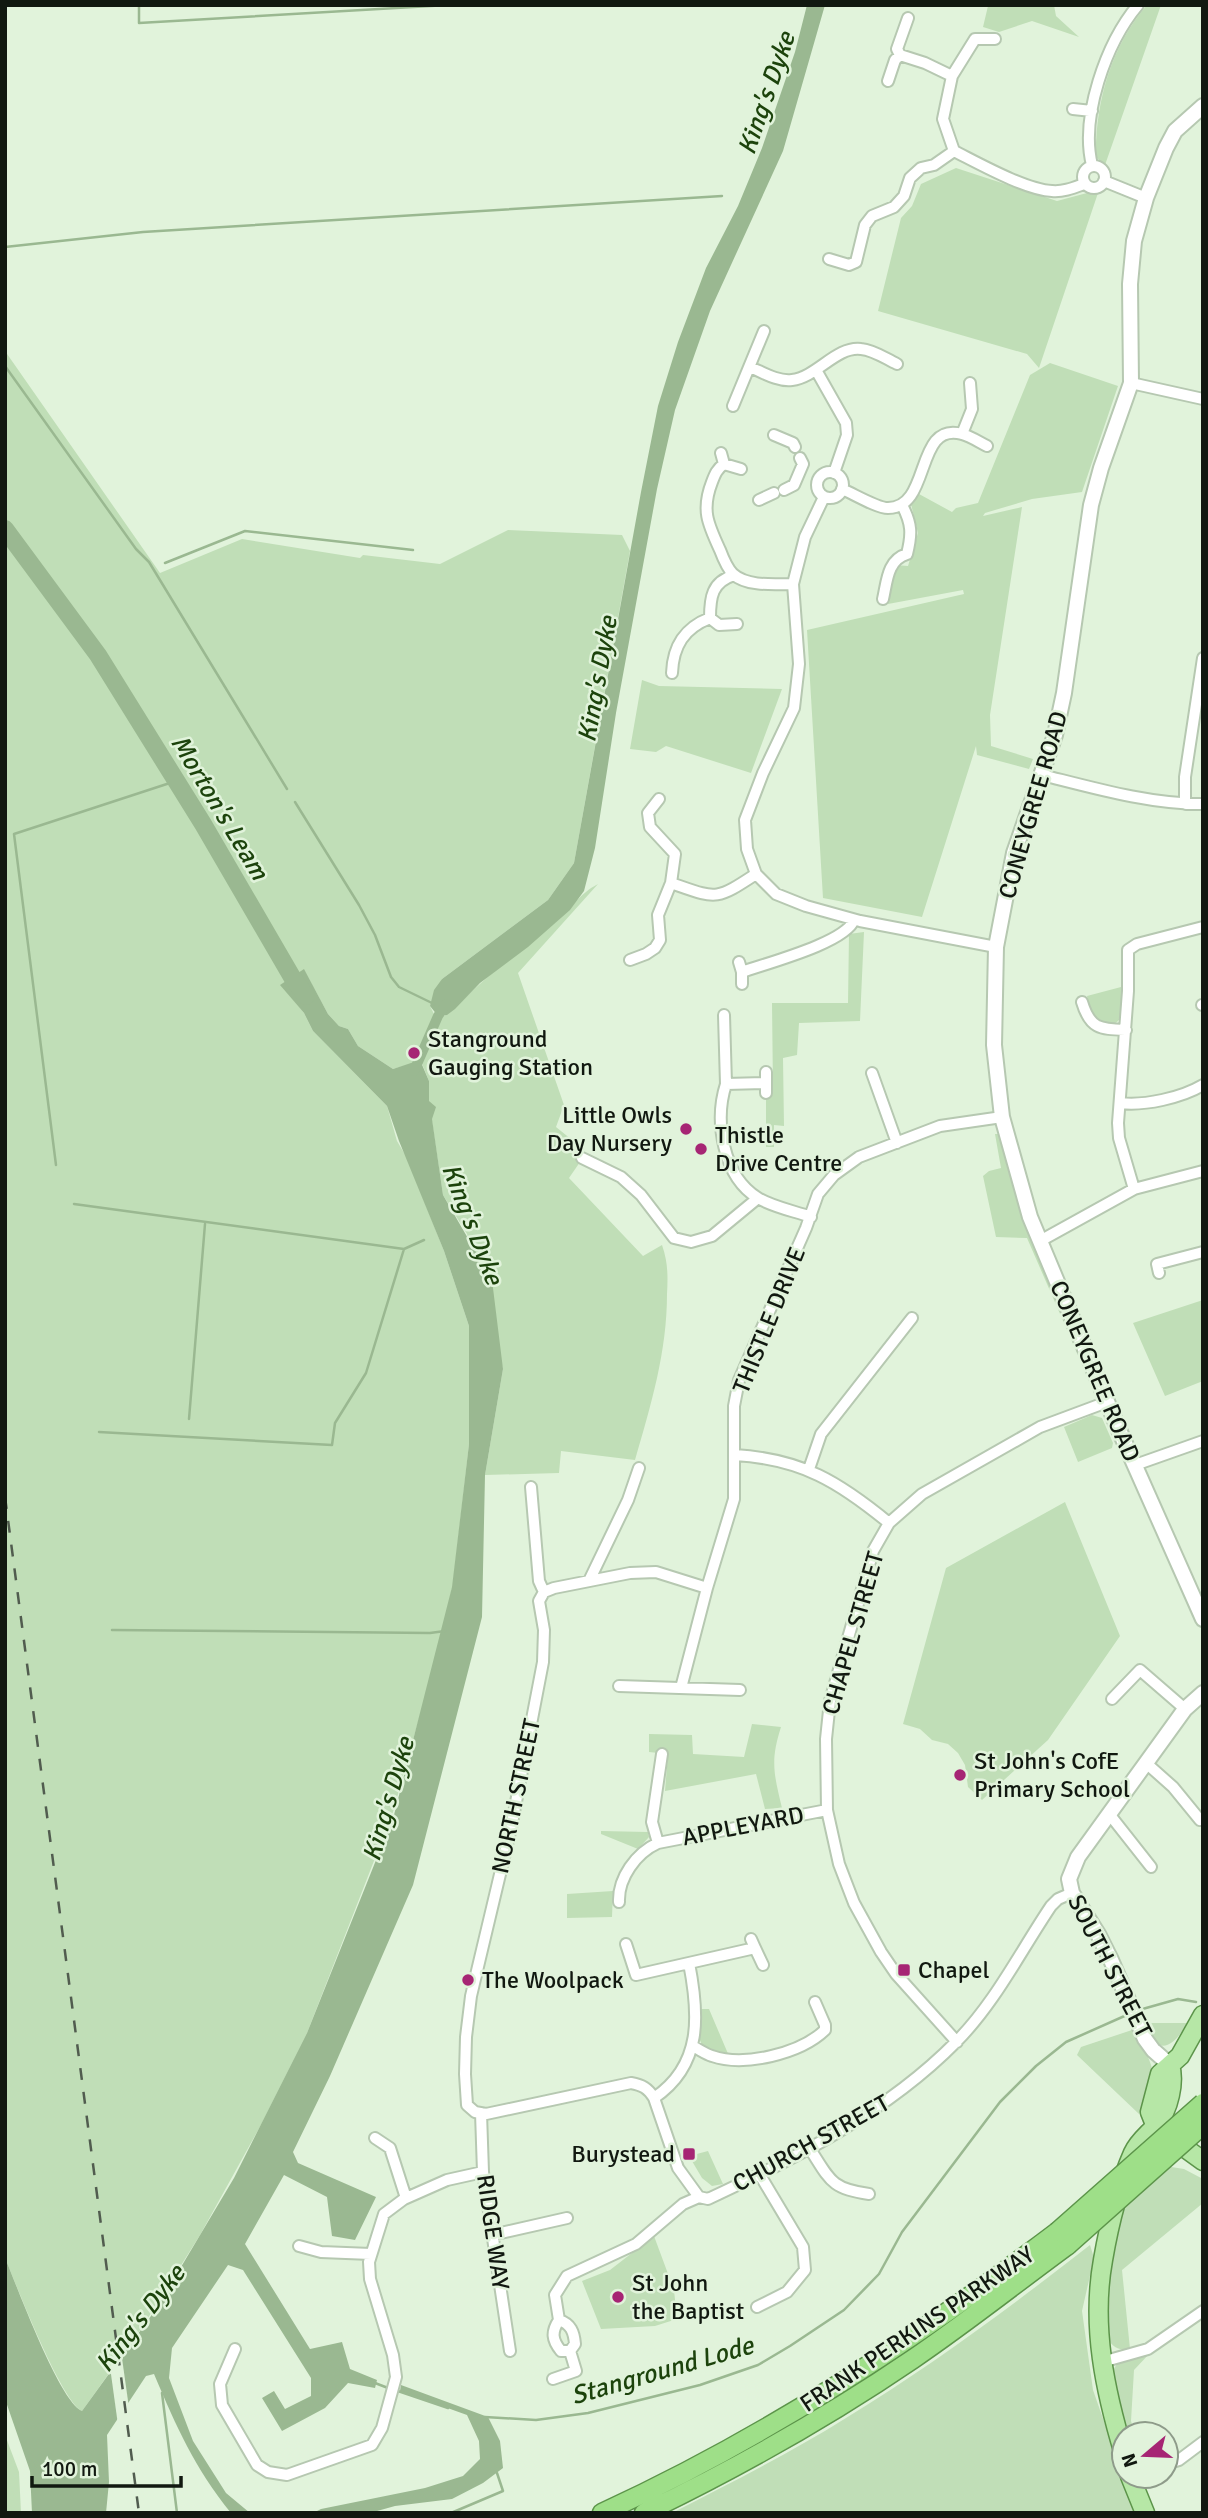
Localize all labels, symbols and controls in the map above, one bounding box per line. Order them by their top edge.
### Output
water label: King's Dyke [731,26,803,159]
water label: King's Dyke [571,612,625,745]
street label: CONEYGREE ROAD [992,708,1074,902]
water label: Morton's Leam [163,729,276,887]
place label: Stanground Gauging Station [428,1024,593,1082]
marker: Stanground Gauging Station [406,1045,422,1061]
place label: Little Owls Day Nursery [547,1100,672,1158]
place label: Thistle Drive Centre [715,1120,842,1178]
marker: Little Owls Day Nursery [678,1121,694,1137]
marker: Thistle Drive Centre [693,1141,709,1157]
water label: King's Dyke [434,1159,511,1291]
street label: THISTLE DRIVE [726,1242,812,1398]
street label: CONEYGREE ROAD [1043,1276,1147,1466]
street label: CHAPEL STREET [815,1548,891,1718]
street label: NORTH STREET [485,1716,547,1876]
water label: King's Dyke [356,1732,422,1865]
place label: St John's CofE Primary School [974,1746,1130,1804]
marker: St John's CofE Primary School [952,1767,968,1783]
street label: APPLEYARD [680,1800,806,1852]
street label: SOUTH STREET [1061,1890,1159,2043]
place label: Chapel [918,1955,990,1985]
marker: Chapel [896,1962,912,1978]
place label: The Woolpack [482,1965,624,1995]
marker: The Woolpack [460,1972,476,1988]
street label: CHURCH STREET [727,2087,895,2198]
place label: Burystead [571,2139,675,2169]
marker: Burystead [681,2146,697,2162]
street label: RIDGE WAY [470,2172,516,2292]
street label: FRANK PERKINS PARKWAY [794,2239,1040,2419]
water label: King's Dyke [89,2257,194,2379]
place label: St John the Baptist [632,2268,744,2326]
marker: St John the Baptist [610,2289,626,2305]
water label: Stanground Lode [567,2329,759,2412]
north arrow [1110,2420,1180,2490]
scale bar [32,2444,180,2488]
text: N [1116,2450,1143,2470]
text: 100 m [42,2456,97,2482]

